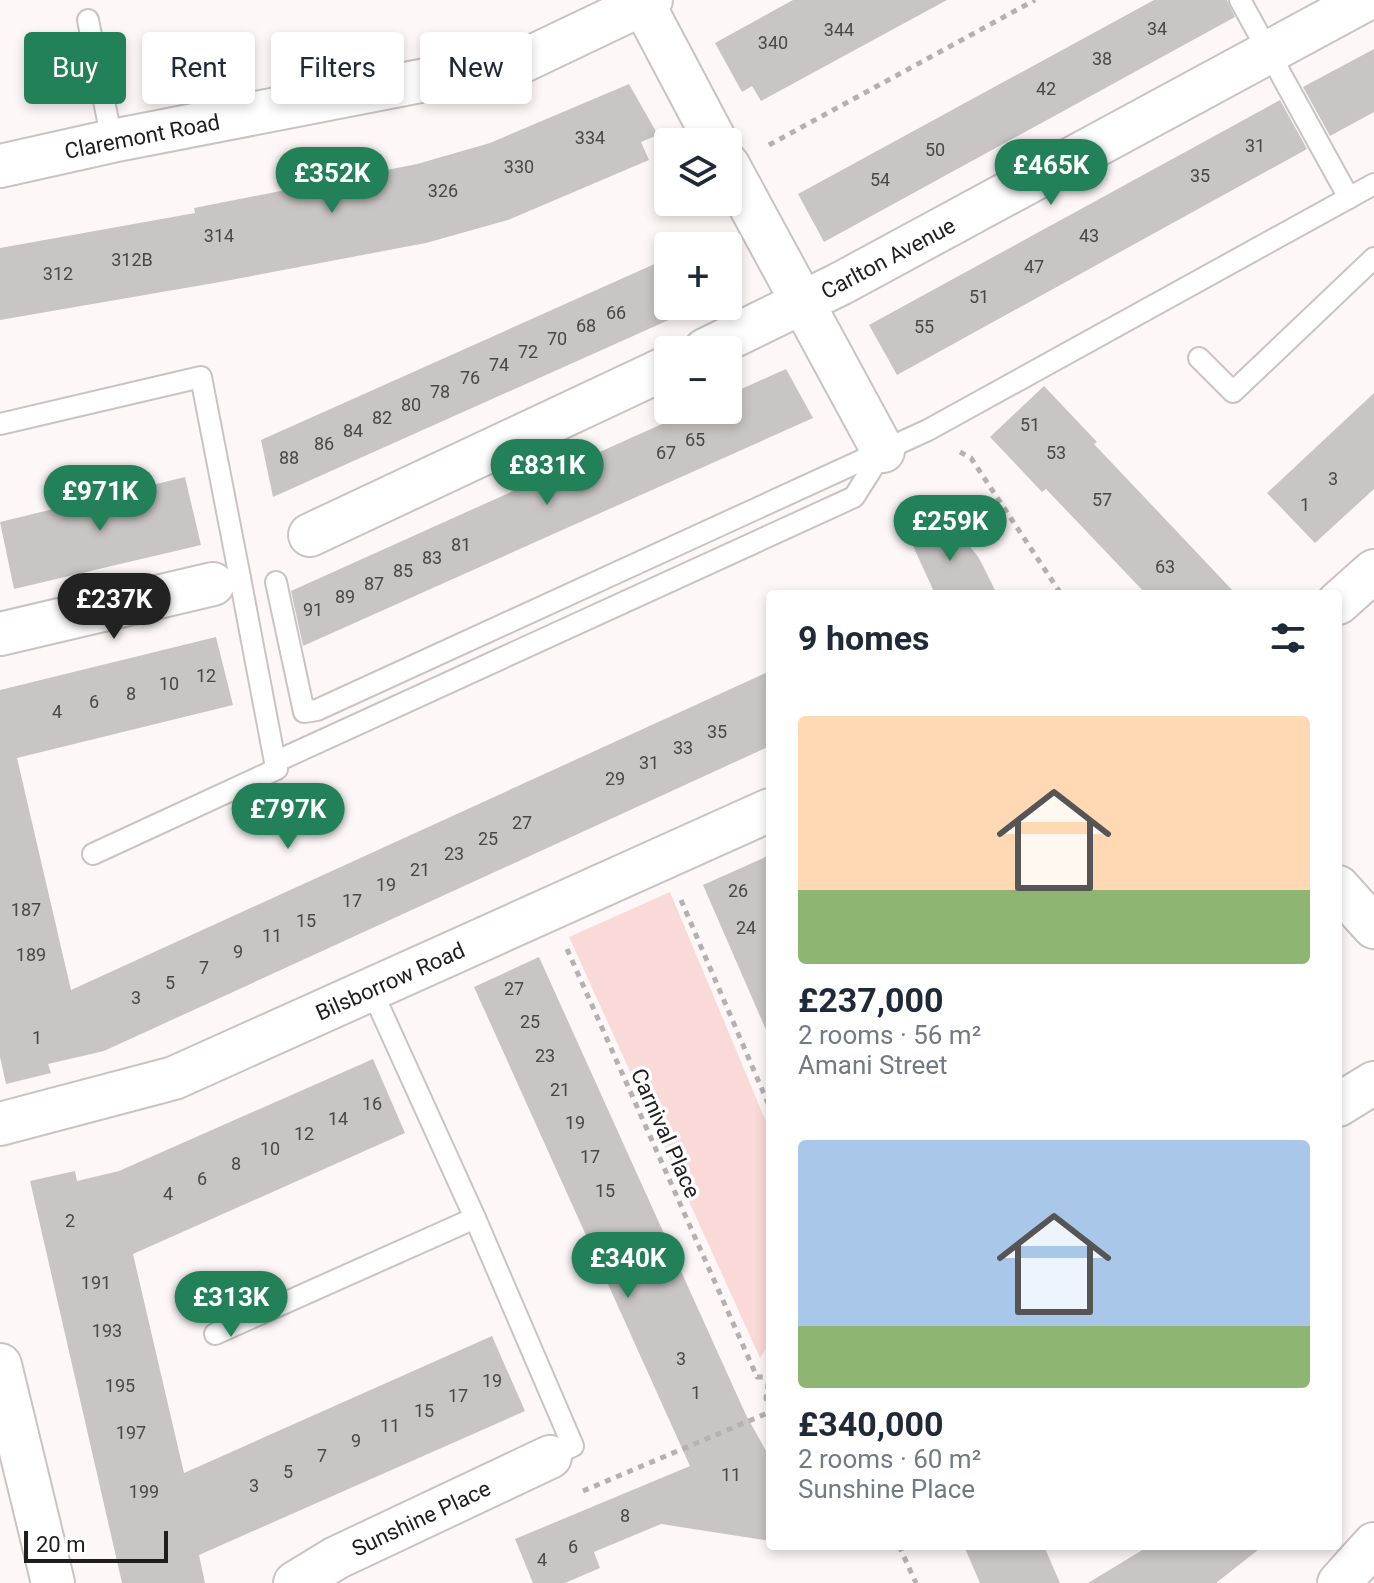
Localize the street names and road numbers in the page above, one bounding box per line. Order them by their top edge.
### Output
street label: Claremont Road [62,109,222,164]
street label: Carlton Avenue [817,213,960,304]
street label: Bilsborrow Road [312,937,469,1025]
street label: Carnival Place [626,1065,705,1202]
street label: Sunshine Place [348,1475,494,1561]

